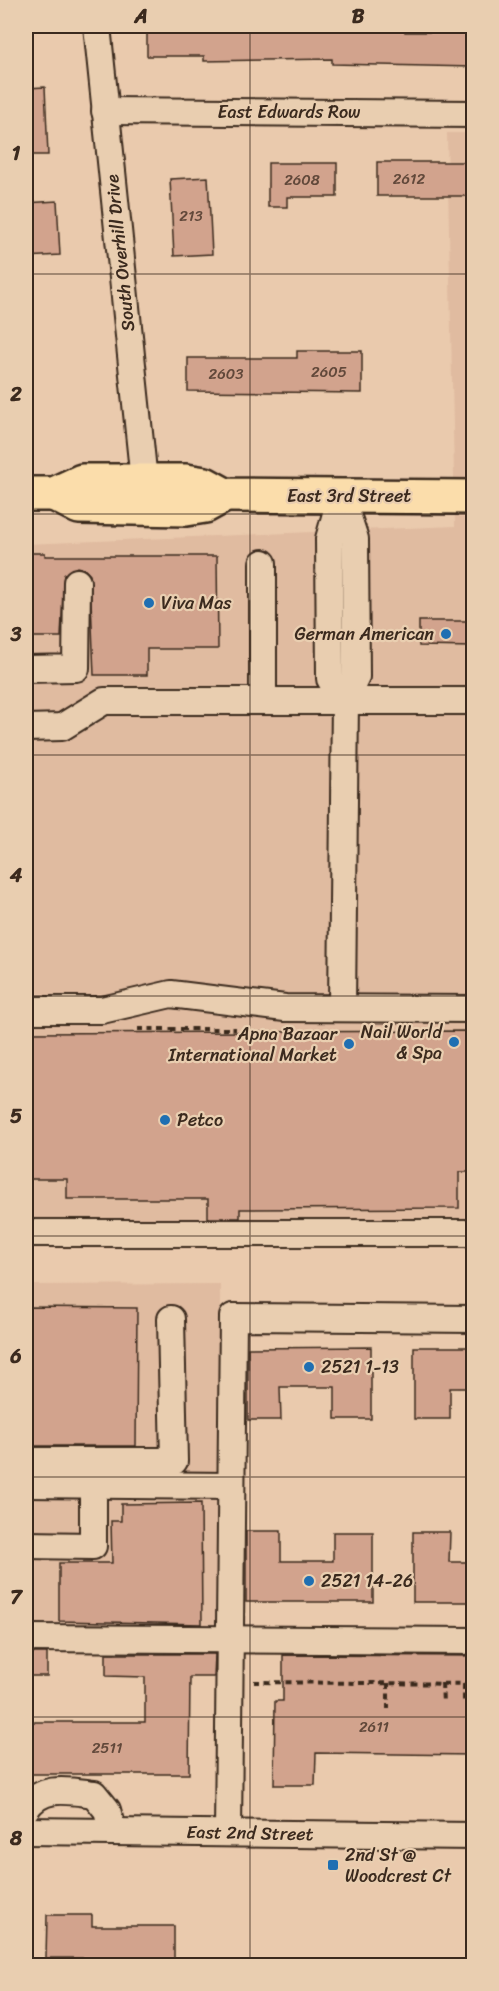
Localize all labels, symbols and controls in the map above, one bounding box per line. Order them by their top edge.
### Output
text: A [133,0,148,34]
text: B [352,0,365,34]
street label: East Edwards Row [217,96,361,128]
text: 1 [12,136,21,171]
house number: 2612 [393,166,425,192]
house number: 2608 [284,167,320,193]
street label: South Overhill Drive [96,173,144,333]
house number: 213 [179,203,203,229]
house number: 2605 [311,359,347,385]
house number: 2603 [209,361,243,387]
text: 2 [9,377,22,412]
street label: East 3rd Street [287,480,411,512]
place label: Viva Mas [161,587,232,619]
marker: Viva Mas [142,596,156,610]
text: 3 [10,617,22,652]
place label: German American [294,618,434,650]
marker: German American [439,627,453,641]
text: 4 [9,858,23,893]
place label: Nail World & Spa [361,1016,444,1069]
place label: Apna Bazaar International Market [168,1018,339,1071]
marker: Nail World & Spa [447,1035,461,1049]
marker: Apna Bazaar International Market [342,1037,356,1051]
text: 5 [10,1099,22,1134]
place label: Petco [177,1104,223,1136]
marker: Petco [158,1113,172,1127]
text: 6 [9,1339,22,1374]
place label: 2521 1-13 [321,1351,399,1383]
marker: 2521 1-13 [302,1360,316,1374]
place label: 2521 14-26 [321,1565,413,1597]
marker: 2521 14-26 [302,1574,316,1588]
text: 7 [10,1580,23,1615]
house number: 2611 [359,1714,389,1740]
house number: 2511 [92,1735,122,1761]
street label: East 2nd Street [186,1816,314,1850]
text: 8 [9,1821,23,1856]
place label: 2nd St @ Woodcrest Ct [345,1839,452,1892]
marker: 2nd St @ Woodcrest Ct [326,1858,340,1872]

